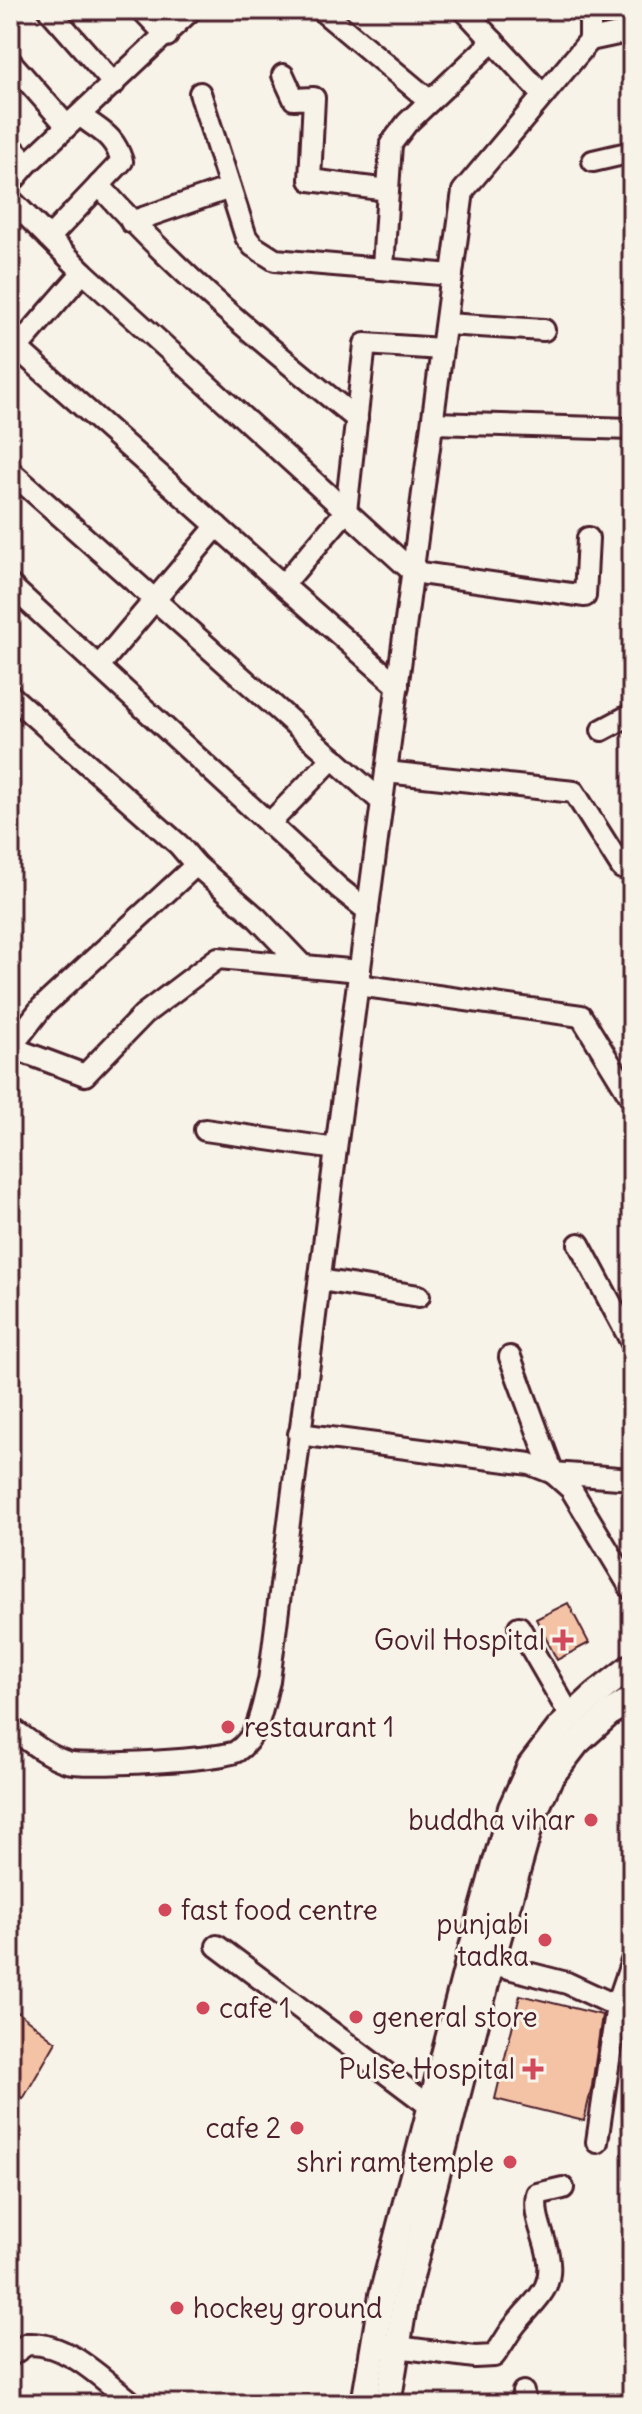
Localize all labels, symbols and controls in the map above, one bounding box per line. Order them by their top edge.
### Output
place label: Govil Hospital [374,1622,545,1658]
marker: Govil Hospital [552,1629,574,1651]
place label: restaurant 1 [244,1709,394,1745]
marker: restaurant 1 [219,1718,237,1736]
place label: buddha vihar [408,1802,575,1838]
marker: buddha vihar [582,1811,600,1829]
place label: fast food centre [181,1892,378,1928]
marker: fast food centre [156,1901,174,1919]
place label: punjabi tadka [437,1906,529,1974]
marker: punjabi tadka [536,1931,554,1949]
place label: cafe 1 [219,1990,290,2026]
marker: cafe 1 [194,1999,212,2017]
place label: general store [372,1999,538,2035]
marker: general store [347,2008,365,2026]
place label: Pulse Hospital [339,2051,515,2087]
marker: Pulse Hospital [522,2058,544,2080]
place label: cafe 2 [205,2110,281,2146]
marker: cafe 2 [288,2119,306,2137]
place label: shri ram temple [296,2144,494,2180]
marker: shri ram temple [501,2153,519,2171]
place label: hockey ground [193,2290,382,2326]
marker: hockey ground [168,2299,186,2317]

